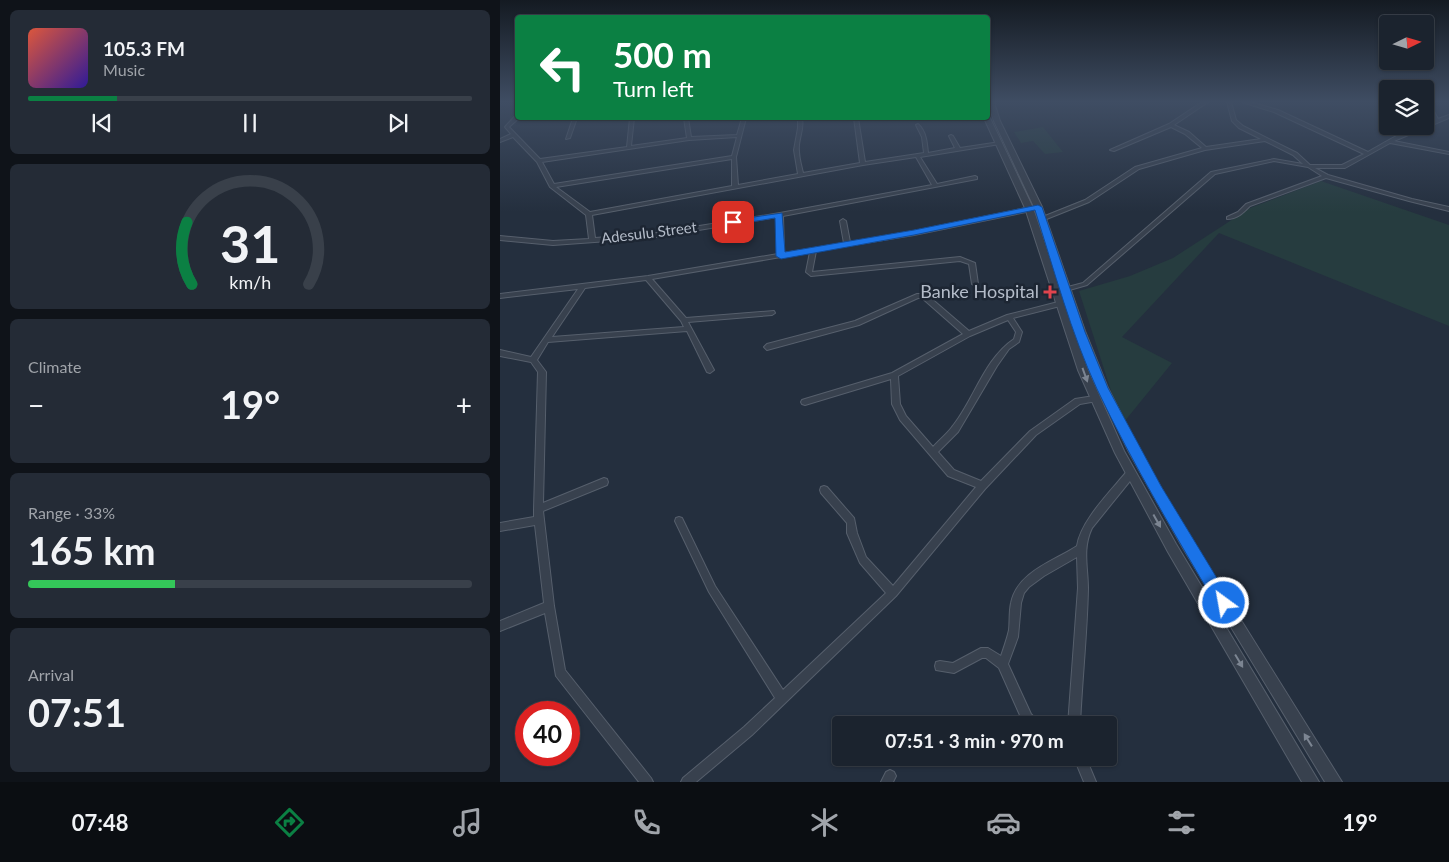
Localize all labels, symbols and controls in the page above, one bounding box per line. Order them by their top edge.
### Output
north arrow [1379,15,1434,70]
map controls [1379,15,1434,135]
text: 500 m [613,33,712,75]
icon: left [530,35,595,100]
text: 105.3 FM [103,37,185,60]
text: Music [103,60,145,79]
text: Turn left [613,75,694,102]
button: layers [1379,80,1434,135]
icon: previous [88,109,116,137]
icon: pause [236,109,264,137]
icon: next [384,109,412,137]
pin [712,201,754,243]
icon: arrive [719,208,747,236]
text: 31 [220,212,280,274]
street label: Adesulu Street [600,217,698,247]
text: km/h [229,271,271,293]
place label: Banke Hospital [920,280,1039,302]
marker: Banke Hospital [1043,285,1057,299]
text: Climate [28,357,81,376]
one-way arrow [1082,368,1089,383]
text: 19° [220,381,280,427]
text: − [28,388,44,422]
text: + [456,388,472,422]
text: Range · 33% [28,503,115,522]
one-way arrow [1153,513,1161,528]
text: 165 km [28,527,156,573]
position arrow [1197,576,1249,628]
one-way arrow [1235,655,1244,668]
text: Arrival [28,665,74,684]
text: 07:51 [28,689,126,735]
speed limit sign: 40 [515,701,580,766]
text: 07:51 · 3 min · 970 m [885,729,1064,752]
one-way arrow [1304,734,1313,747]
icon: directions [272,805,307,840]
icon: music [450,805,485,840]
icon: phone [629,805,664,840]
icon: climate [807,805,842,840]
icon: car [986,805,1021,840]
icon: filters [1164,805,1199,840]
text: 07:48 [72,809,128,836]
text: 19° [1343,809,1377,836]

